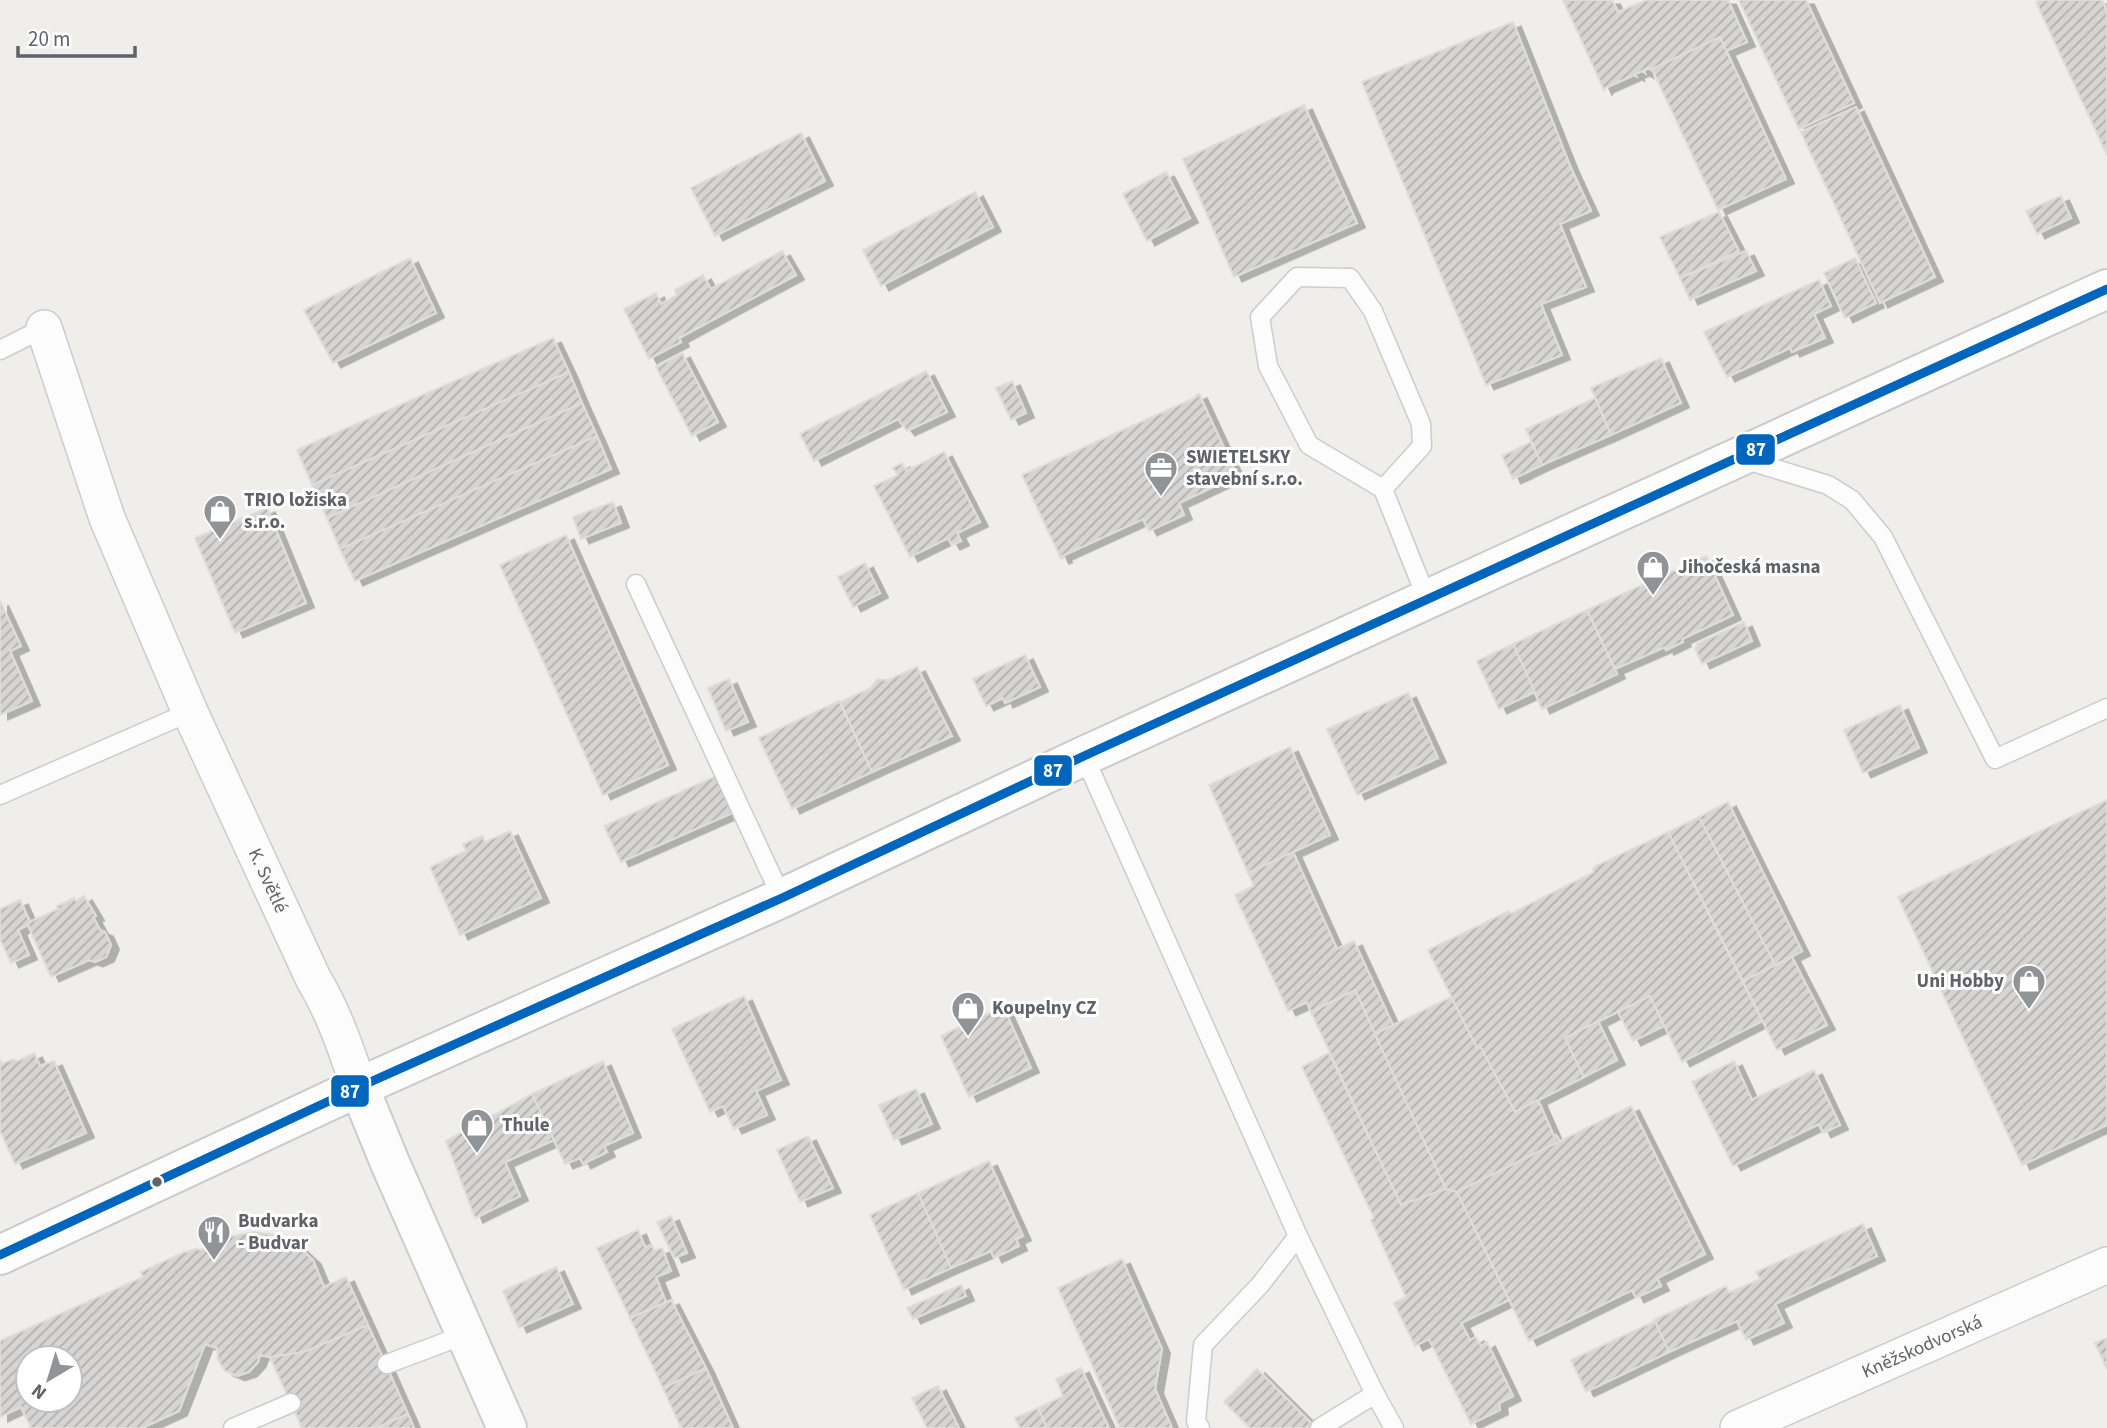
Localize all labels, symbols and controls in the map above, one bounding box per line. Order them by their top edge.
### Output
scale bar [18,14,135,58]
text: 20 m [28,24,70,54]
line badge: 87 [1735,433,1776,466]
text: 87 [1746,437,1766,464]
place label: SWIETELSKY stavební s.r.o. [1186,444,1303,493]
office icon: SWIETELSKY stavební s.r.o. [1142,449,1180,498]
place label: TRIO ložiska s.r.o. [244,487,347,536]
shop icon: TRIO ložiska s.r.o. [201,492,239,541]
shop icon: Jihočeská masna [1634,548,1672,597]
place label: Jihočeská masna [1678,554,1821,581]
line badge: 87 [1033,754,1073,787]
text: 87 [1043,758,1063,785]
street label: K. Světlé [241,844,295,917]
shop icon: Uni Hobby [2010,962,2048,1011]
place label: Uni Hobby [1917,968,2004,995]
shop icon: Koupelny CZ [949,989,987,1038]
place label: Koupelny CZ [992,995,1097,1022]
line badge: 87 [330,1074,370,1108]
text: 87 [340,1079,360,1106]
shop icon: Thule [458,1106,496,1155]
place label: Thule [502,1112,550,1139]
unlabelled marker [150,1175,164,1189]
place label: Budvarka - Budvar [238,1208,319,1257]
restaurant icon: Budvarka - Budvar [195,1213,233,1262]
street label: Kněžskodvorská [1857,1308,1986,1385]
north arrow [14,1344,84,1414]
text: N [26,1377,53,1406]

